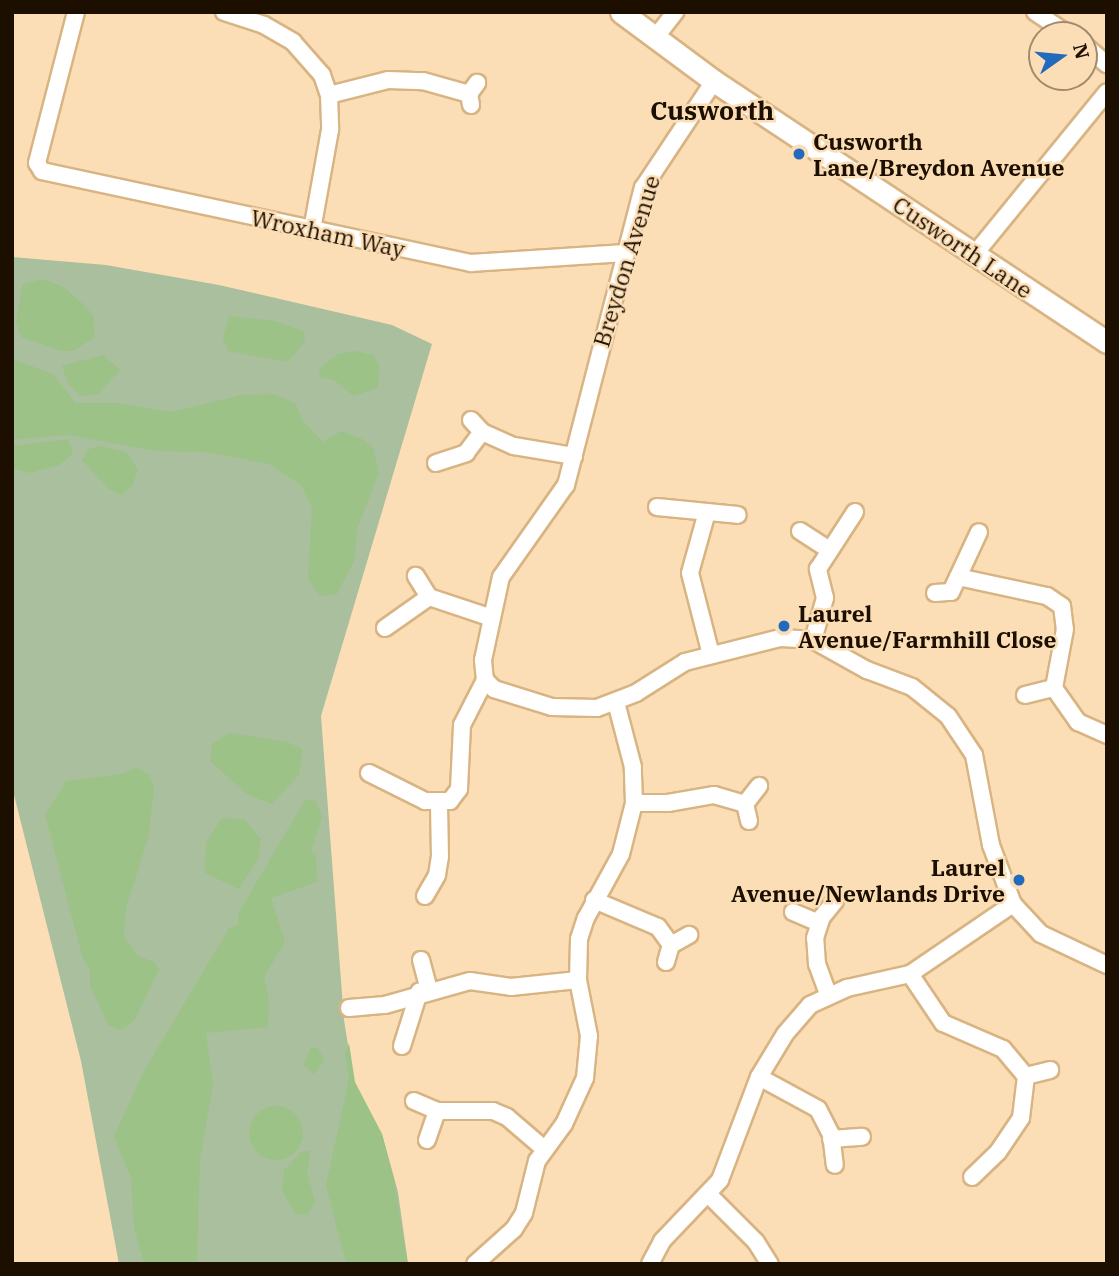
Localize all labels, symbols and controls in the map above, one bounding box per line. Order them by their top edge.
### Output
north arrow [1028,21,1098,91]
text: N [1068,41,1095,61]
district label: Cusworth [650,95,774,127]
place label: Cusworth Lane/Breydon Avenue [813,127,1064,181]
marker: Cusworth Lane/Breydon Avenue [791,146,807,162]
street label: Breydon Avenue [587,172,665,350]
street label: Cusworth Lane [888,190,1038,304]
street label: Wroxham Way [248,203,408,263]
place label: Laurel Avenue/Farmhill Close [798,599,1057,653]
marker: Laurel Avenue/Farmhill Close [776,618,792,634]
place label: Laurel Avenue/Newlands Drive [731,853,1005,907]
marker: Laurel Avenue/Newlands Drive [1011,872,1027,888]

